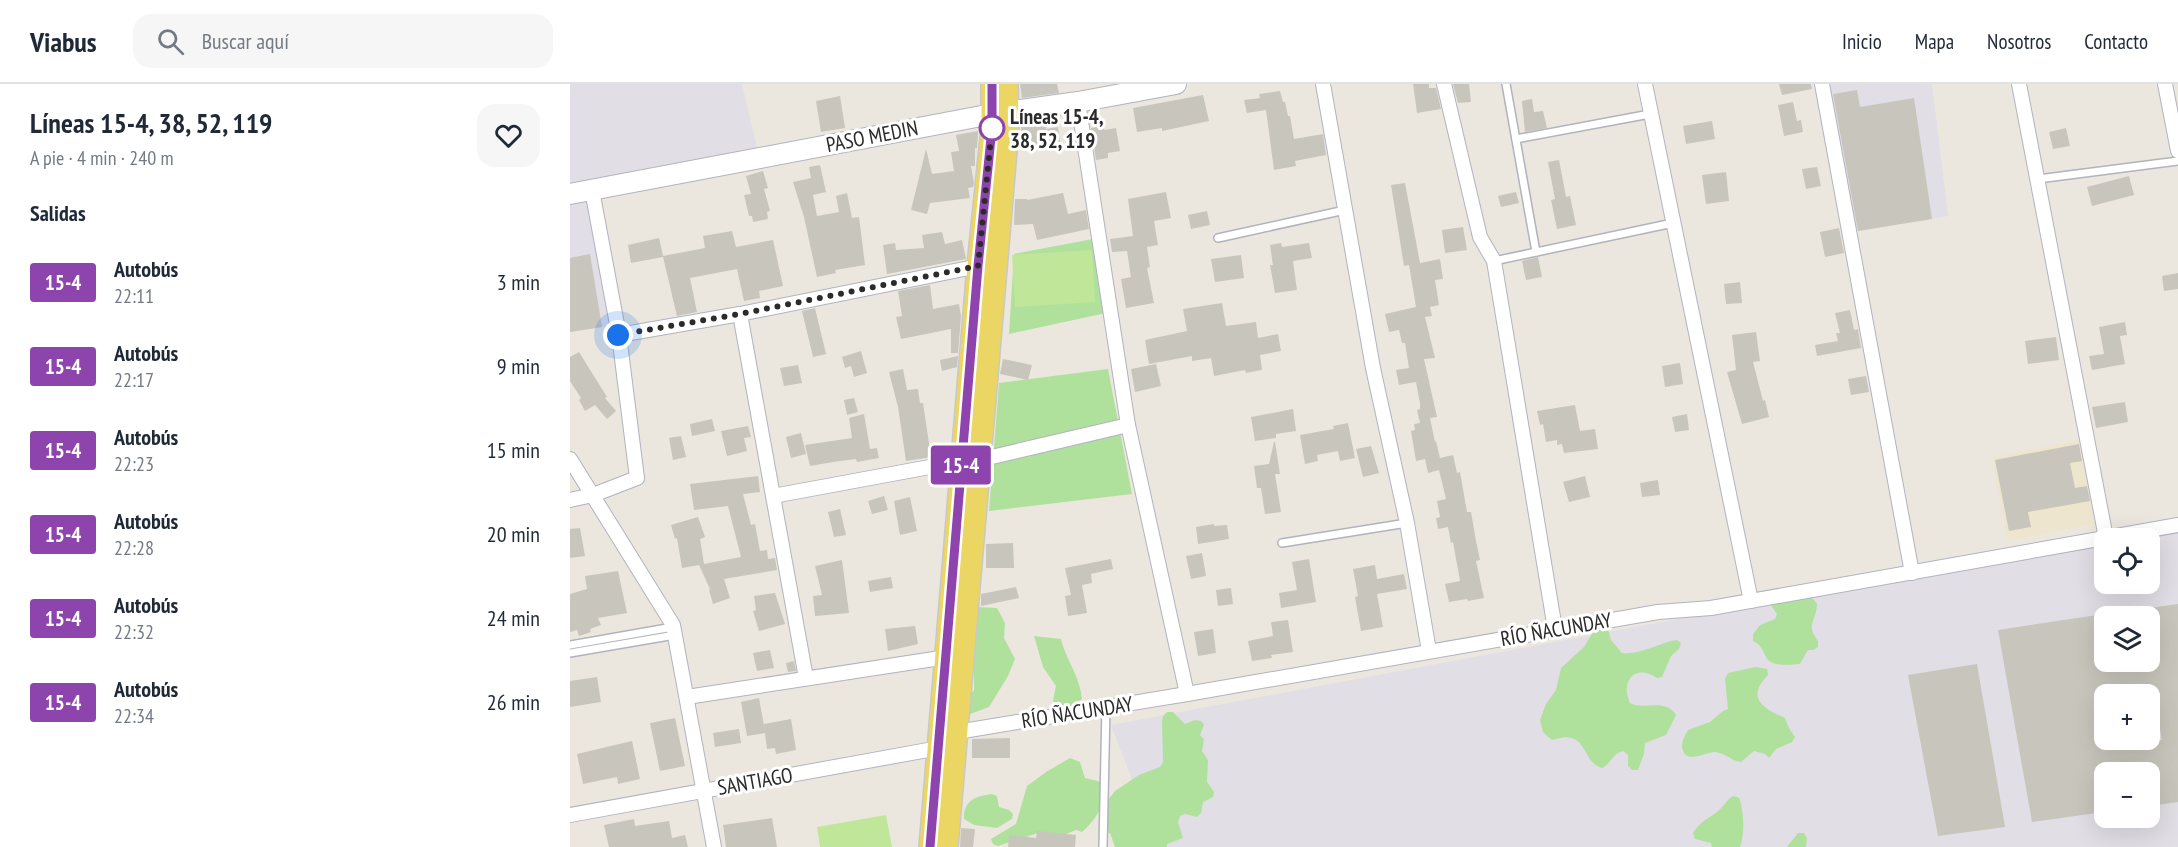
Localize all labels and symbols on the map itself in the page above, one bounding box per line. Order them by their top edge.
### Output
place label: Líneas 15-4, 38, 52, 119 [1010,103,1103,154]
street label: PASO MEDIN [824,114,920,158]
marker: Líneas 15-4, 38, 52, 119 [979,115,1005,141]
your location [603,320,633,350]
line badge: 15-4 [919,446,1003,484]
street label: RÍO ÑACUNDAY [1498,606,1614,652]
street label: RÍO ÑACUNDAY [1019,690,1135,734]
street label: SANTIAGO [715,761,795,801]

